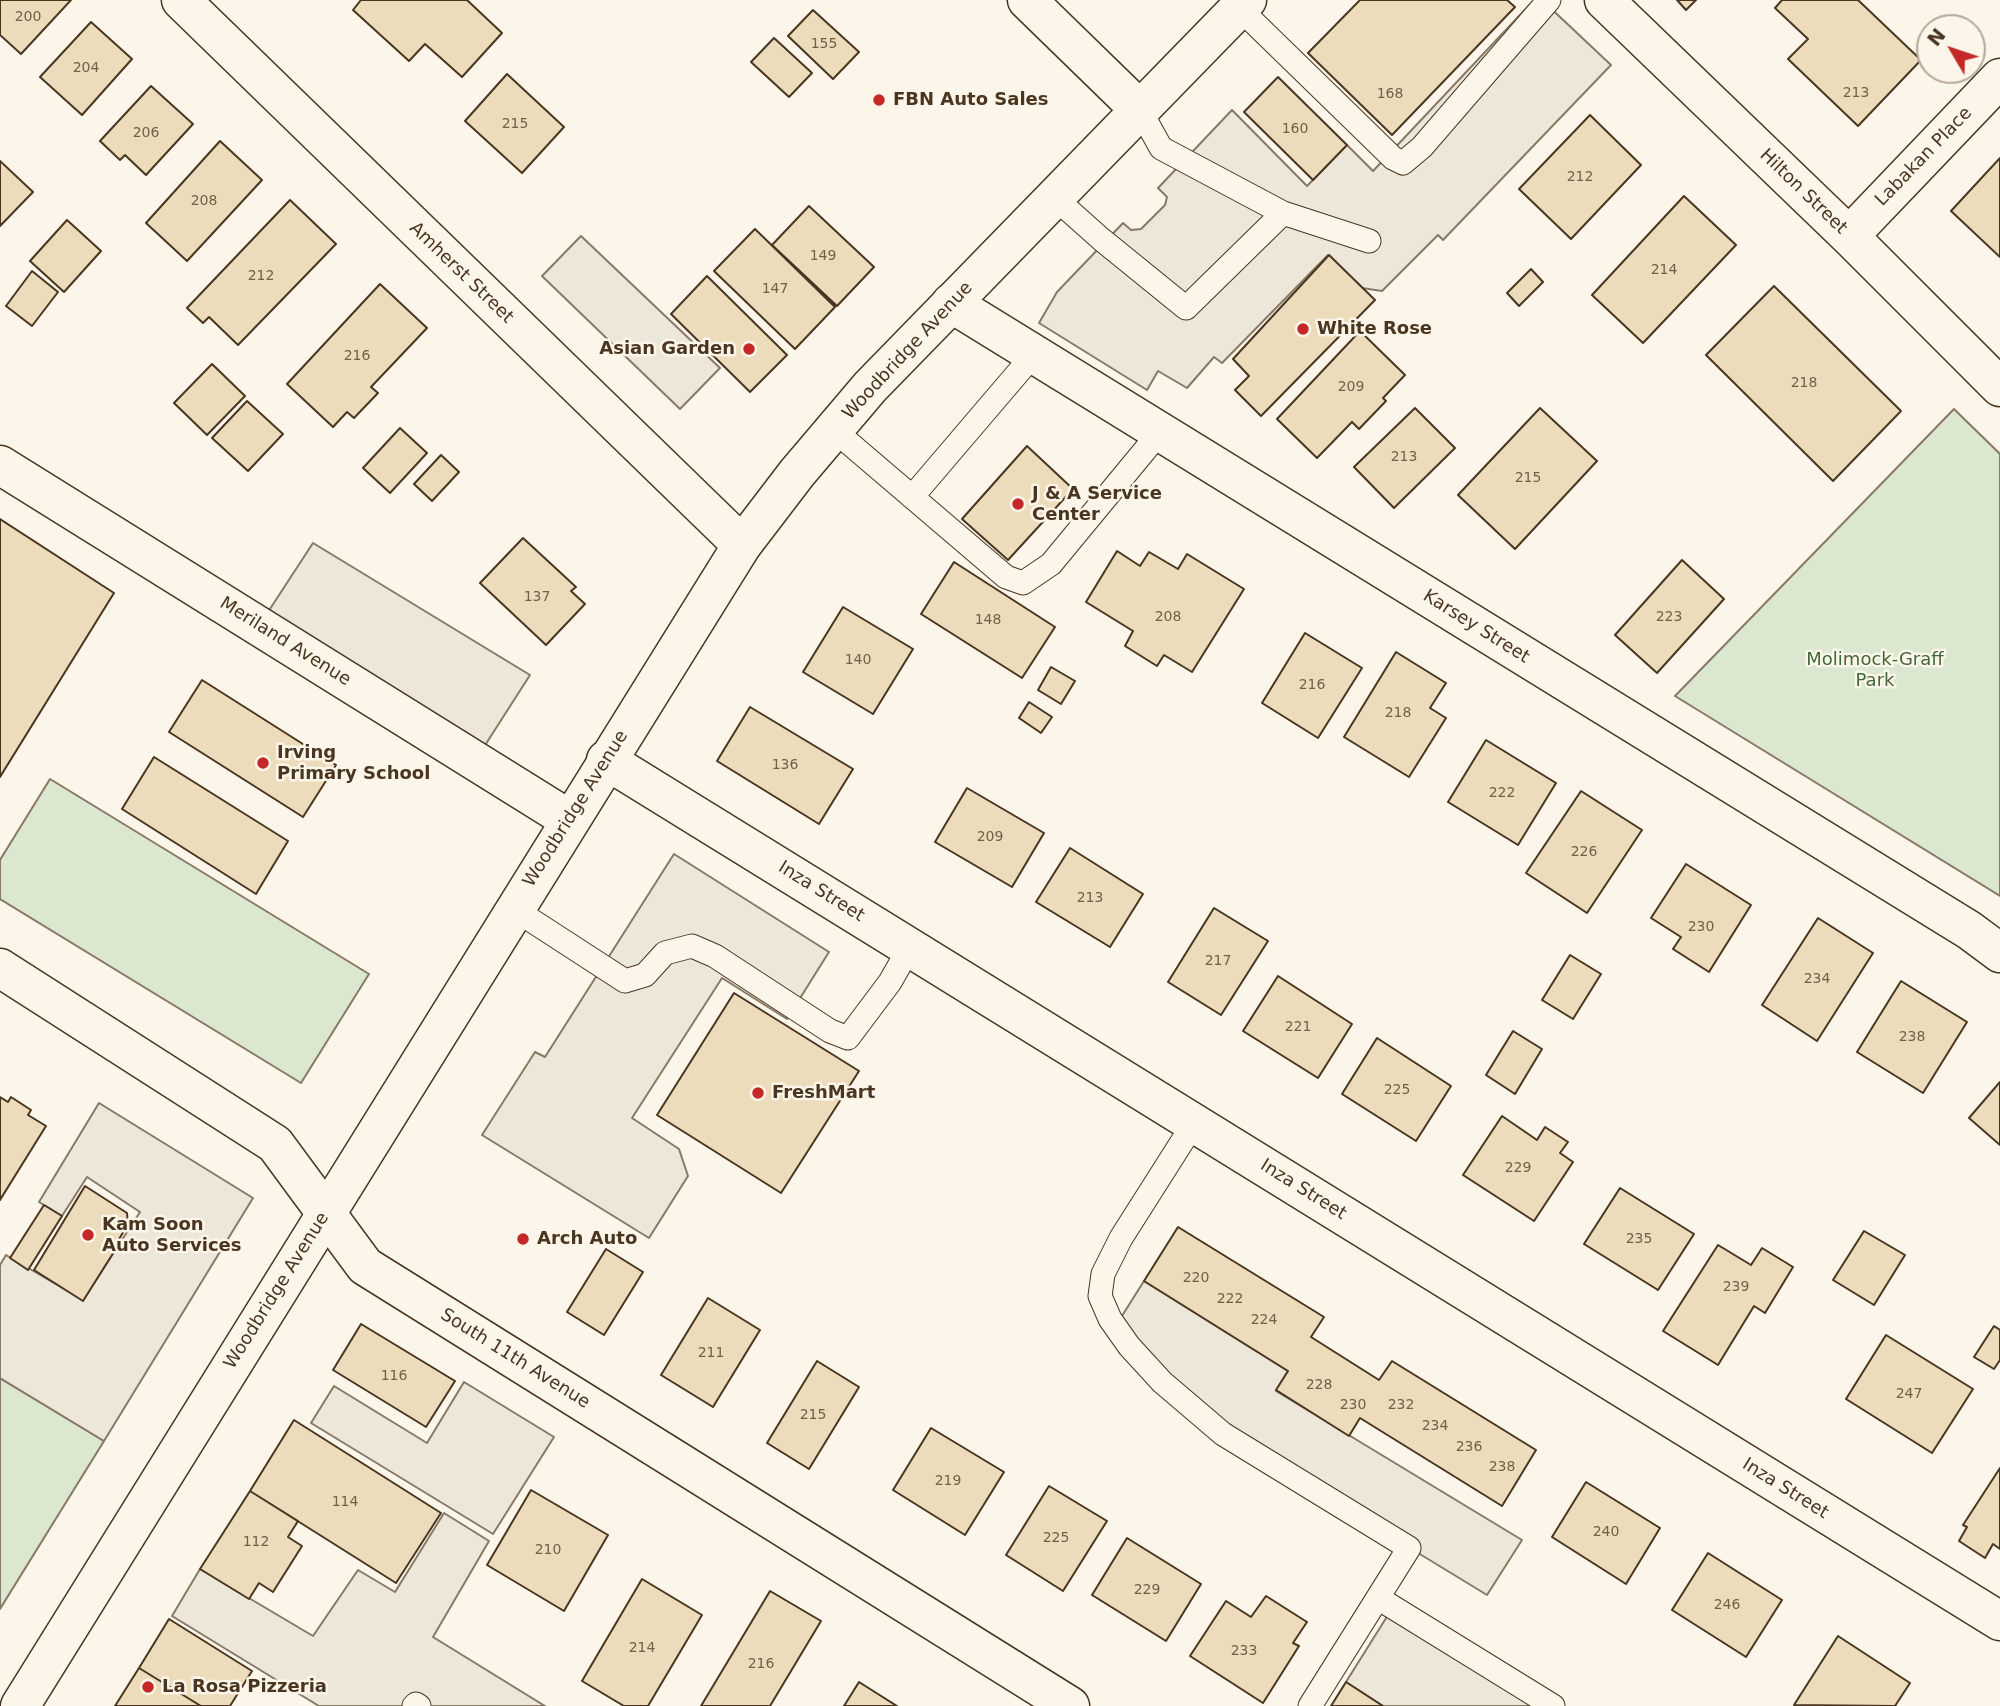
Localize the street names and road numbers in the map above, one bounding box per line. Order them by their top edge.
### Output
street label: Labakan Place [1871,103,1977,211]
street label: Hilton Street [1755,145,1851,239]
street label: Amherst Street [404,218,518,328]
street label: Woodbridge Avenue [839,278,977,424]
street label: Karsey Street [1419,586,1533,668]
street label: Meriland Avenue [215,593,355,691]
street label: Woodbridge Avenue [519,727,633,891]
street label: Inza Street [774,857,868,927]
street label: Inza Street [1256,1155,1350,1225]
street label: Woodbridge Avenue [220,1209,334,1373]
street label: South 11th Avenue [436,1304,594,1414]
street label: Inza Street [1738,1454,1832,1524]

